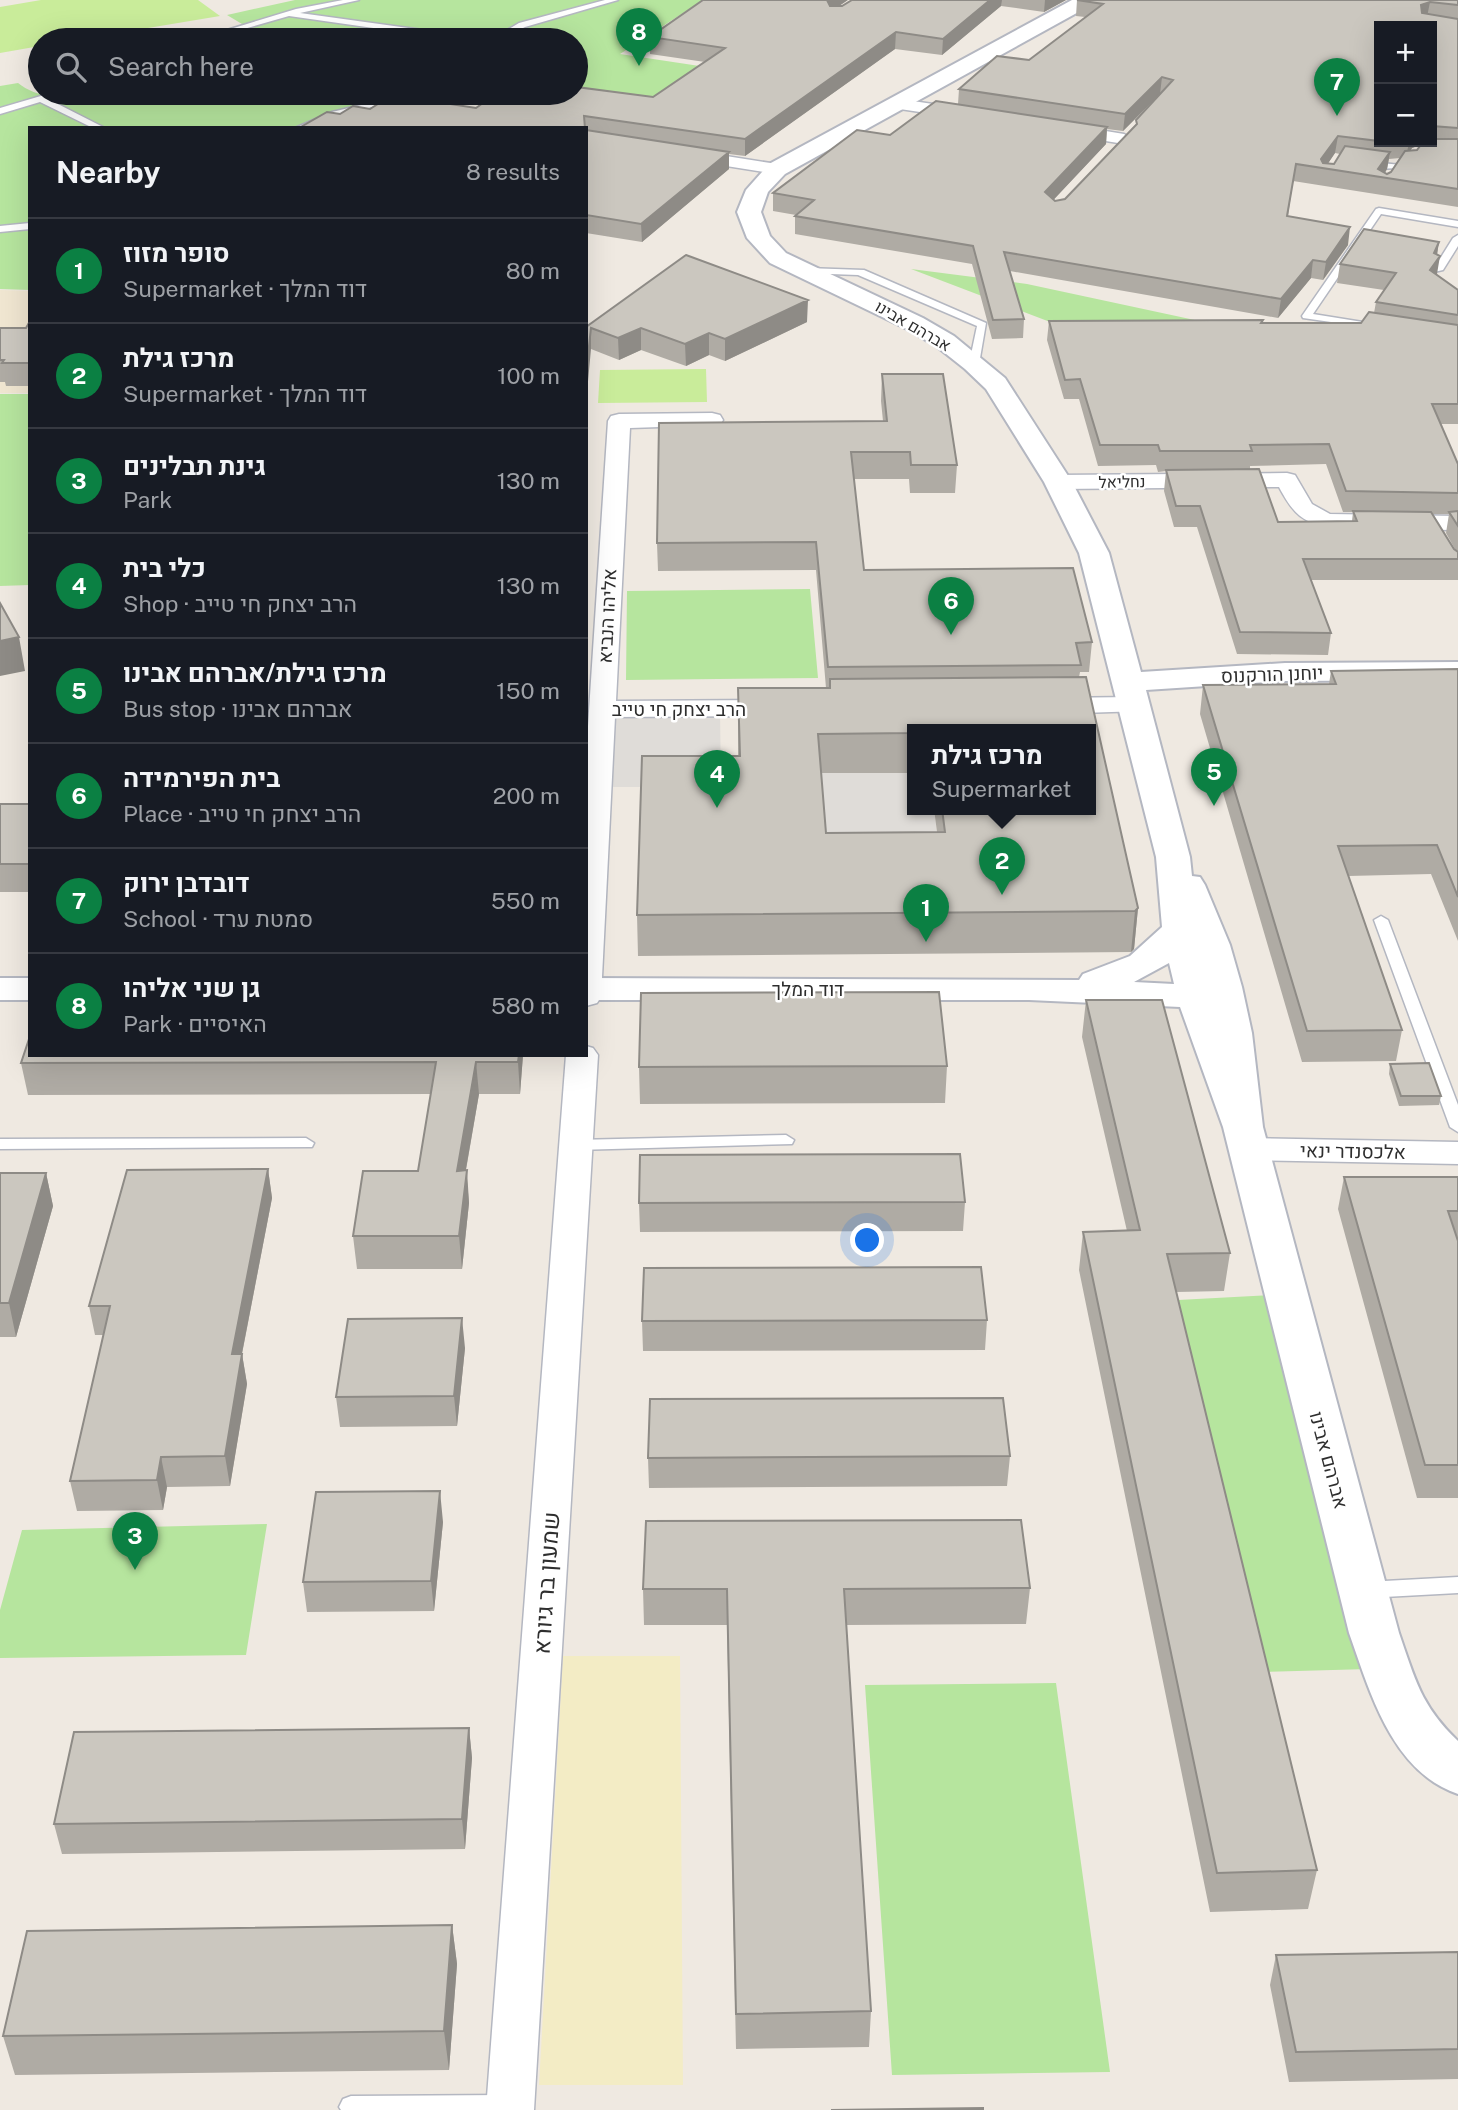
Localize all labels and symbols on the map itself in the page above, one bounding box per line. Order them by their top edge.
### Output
pin: 8 [616,8,662,66]
pin: 7 [1314,58,1360,116]
street label: אברהם אבינו [872,297,954,355]
street label: נחליאל [1098,472,1146,492]
street label: אליהו הנביא [594,568,620,664]
pin: 6 [928,577,974,635]
street label: יוחנן הורקנוס [1220,661,1324,687]
street label: הרב יצחק חי טייב [612,698,746,720]
pin: 5 [1191,748,1237,806]
pin: 4 [694,750,740,808]
pin: 2 [979,837,1025,895]
pin: 1 [903,884,949,942]
street label: דוד המלך [772,978,844,1000]
street label: אלכסנדר ינאי [1300,1139,1406,1163]
your location [850,1223,884,1257]
street label: אברהם אבינו [1305,1409,1353,1511]
street label: שמעון בר גיורא [528,1511,564,1655]
pin: 3 [112,1512,158,1570]

